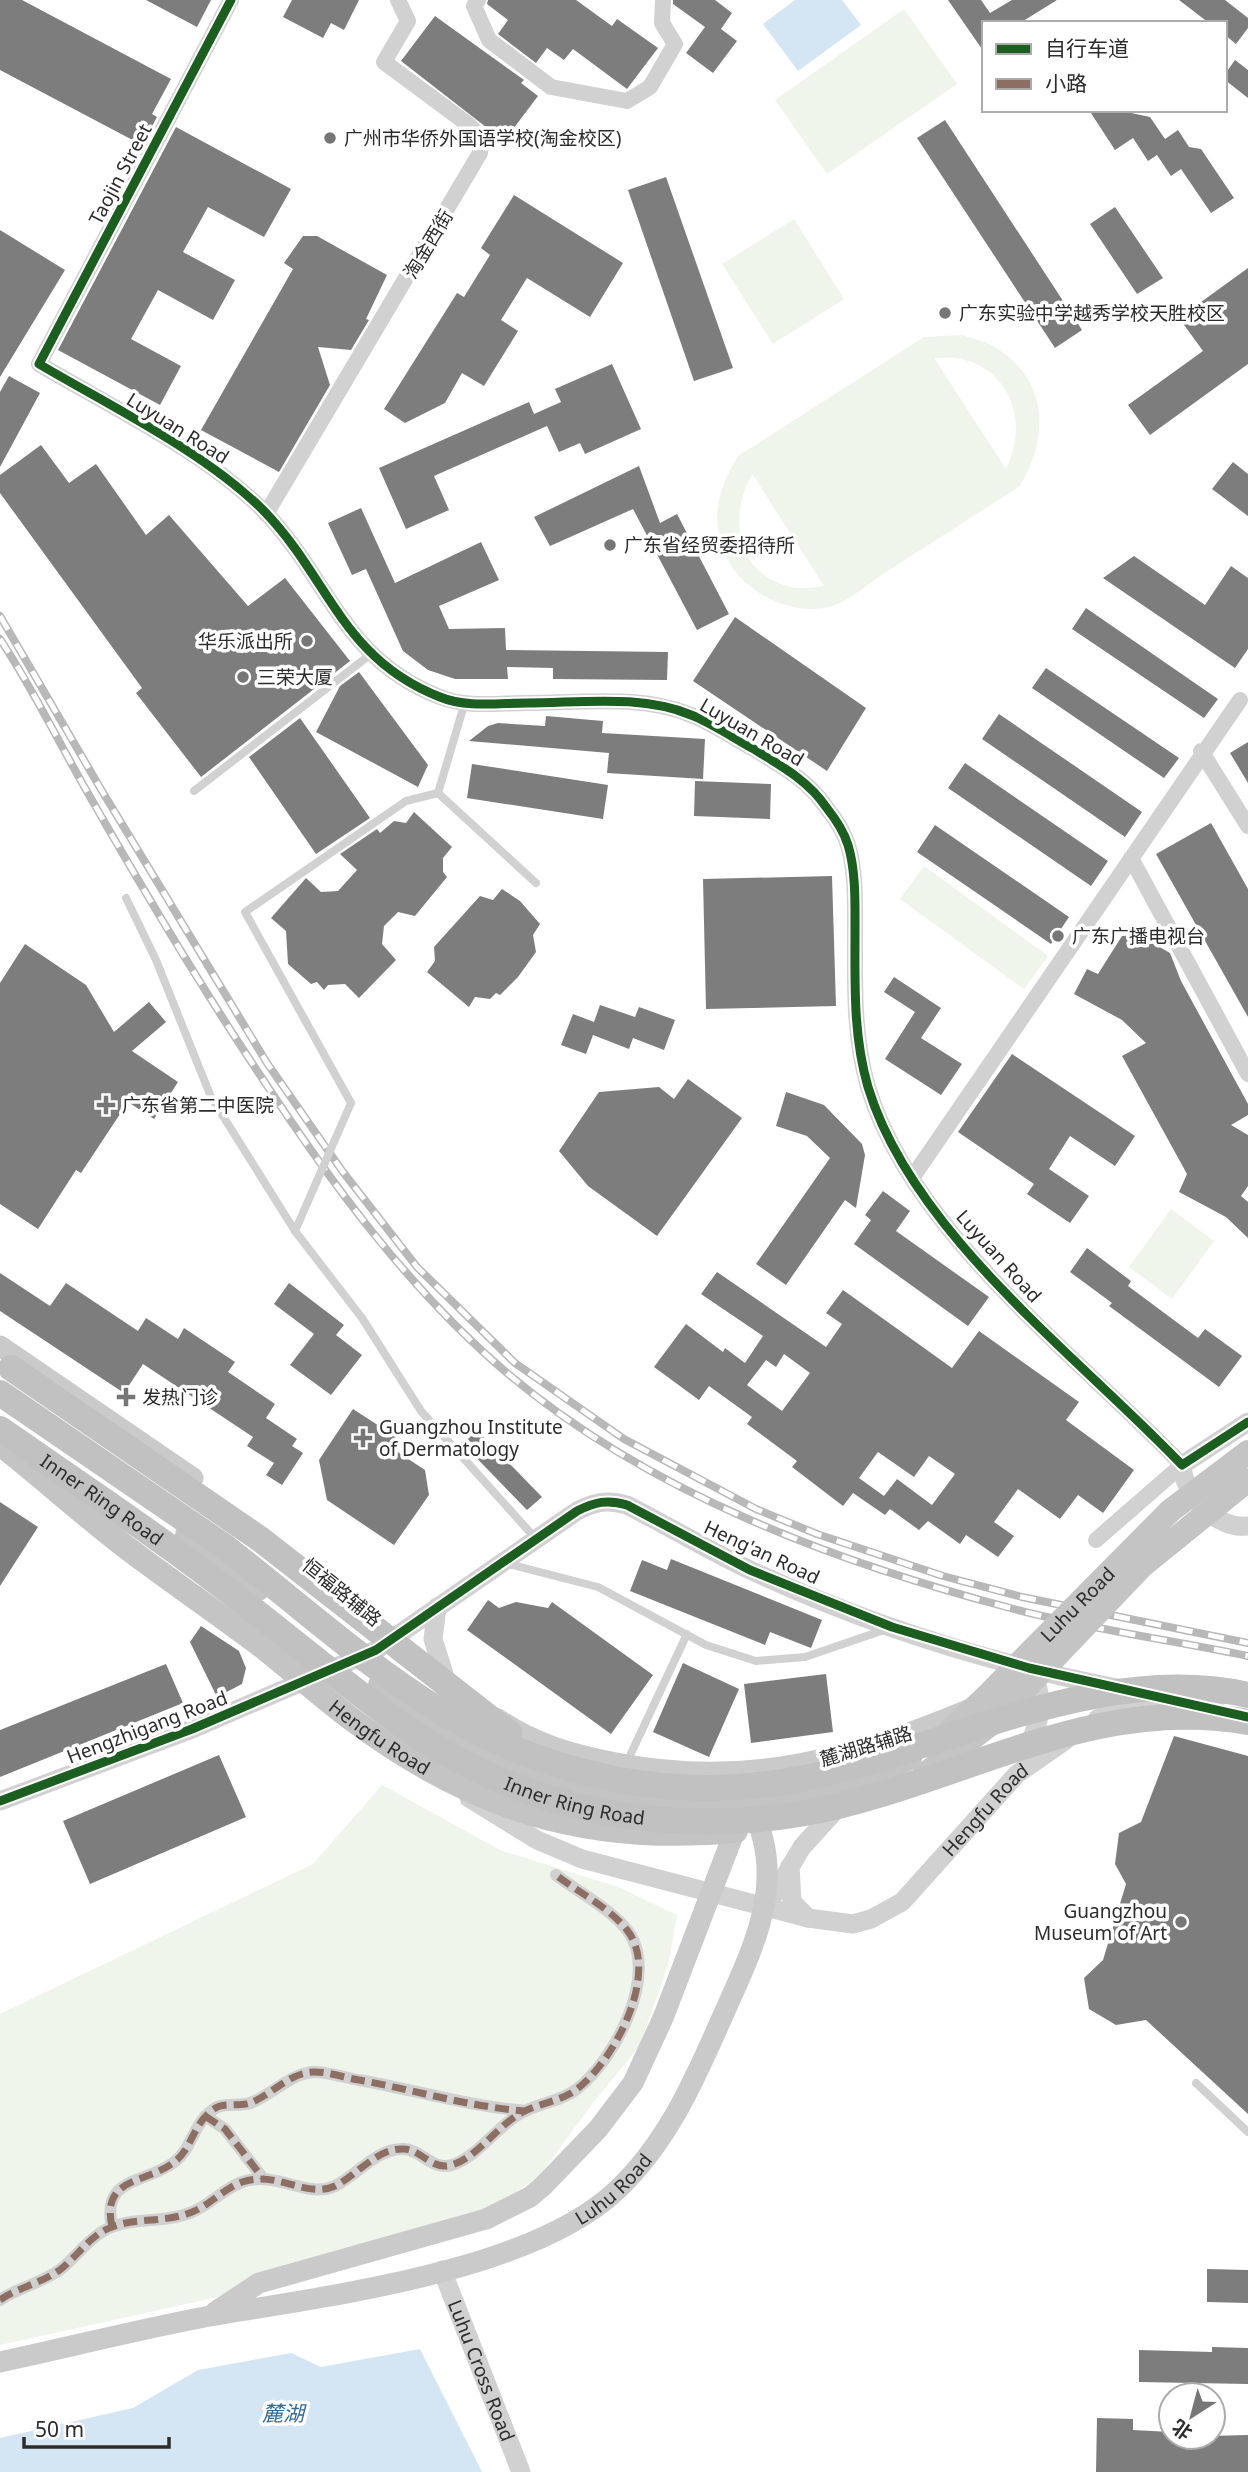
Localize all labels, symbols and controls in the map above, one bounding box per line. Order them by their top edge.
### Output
legend [982,21,1227,112]
text: 自行车道 [1045,34,1129,62]
text: 小路 [1045,69,1087,97]
street label: Taojin Street [83,119,158,229]
place label: 广州市华侨外国语学校(淘金校区) [344,125,621,151]
marker: 广州市华侨外国语学校(淘金校区) [322,130,338,146]
street label: 淘金西街 [397,205,459,283]
place label: 广东实验中学越秀学校天胜校区 [959,300,1225,326]
marker: 广东实验中学越秀学校天胜校区 [937,305,953,321]
street label: Luyuan Road [122,386,234,470]
place label: 广东省经贸委招待所 [624,532,795,558]
marker: 广东省经贸委招待所 [602,537,618,553]
place label: 华乐派出所 [198,628,293,654]
marker: 华乐派出所 [299,633,315,649]
place label: 三荣大厦 [257,664,333,690]
marker: 三荣大厦 [235,669,251,685]
street label: Luyuan Road [695,692,809,772]
place label: 广东广播电视台 [1072,923,1205,949]
marker: 广东广播电视台 [1050,928,1066,944]
place label: 广东省第二中医院 [122,1092,274,1118]
marker: 广东省第二中医院 [96,1095,116,1115]
street label: Luyuan Road [950,1204,1048,1308]
place label: 发热门诊 [142,1384,218,1410]
marker: 发热门诊 [116,1387,136,1407]
place label: Guangzhou Institute of Dermatology [379,1414,563,1462]
marker: Guangzhou Institute of Dermatology [353,1428,373,1448]
street label: Inner Ring Road [35,1448,169,1552]
street label: Heng'an Road [700,1514,824,1590]
street label: 恒福路辅路 [297,1552,387,1632]
street label: Luhu Road [1035,1561,1120,1648]
street label: Hengzhigang Road [63,1684,231,1770]
street label: Hengfu Road [324,1694,435,1781]
street label: 麓湖路辅路 [817,1720,915,1772]
street label: Hengfu Road [936,1757,1033,1862]
street label: Inner Ring Road [501,1770,646,1831]
place label: Guangzhou Museum of Art [1034,1898,1167,1946]
marker: Guangzhou Museum of Art [1173,1914,1189,1930]
street label: Luhu Road [570,2148,658,2231]
street label: Luhu Cross Road [442,2296,521,2445]
north arrow [1157,2381,1227,2451]
water label: 麓湖 [262,2399,307,2427]
scale bar [24,2406,170,2450]
text: 北 [1167,2414,1197,2446]
text: 50 m [35,2415,84,2443]

